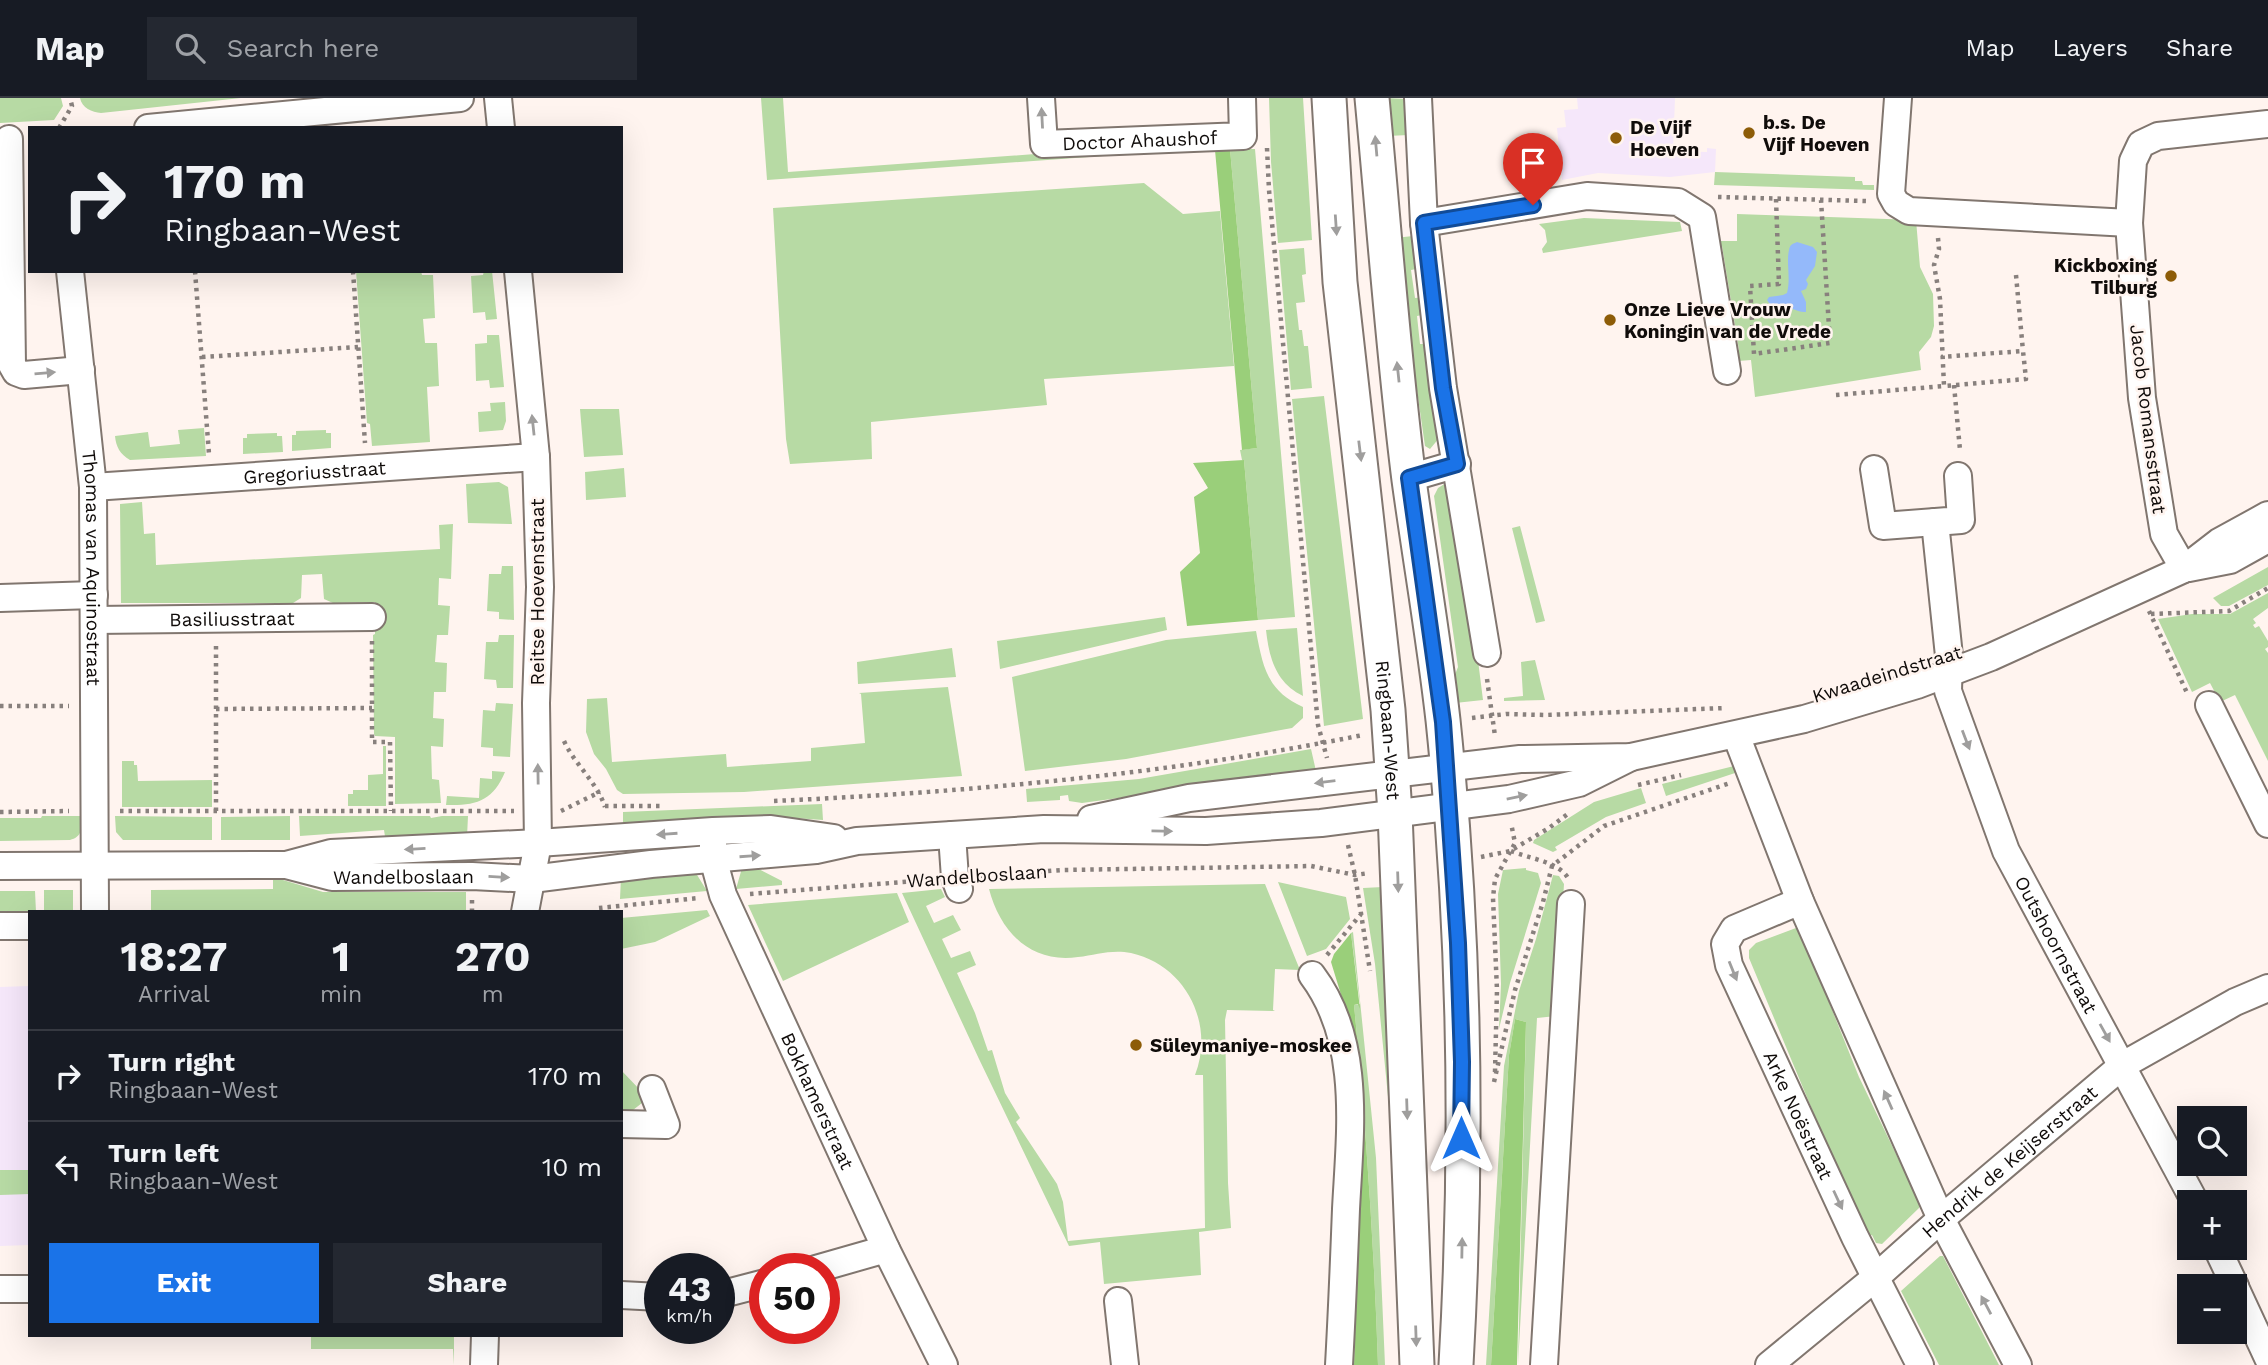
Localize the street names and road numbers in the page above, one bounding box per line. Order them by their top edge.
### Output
street label: Doctor Ahaushof [1062,126,1218,155]
street label: Jacob Romansstraat [2125,323,2171,515]
street label: Thomas van Aquinostraat [78,449,105,686]
street label: Gregoriusstraat [242,456,387,488]
street label: Reitse Hoevenstraat [526,499,549,685]
street label: Basiliusstraat [169,606,295,631]
street label: Kwaadeindstraat [1809,640,1965,708]
street label: Ringbaan-West [1371,659,1406,801]
street label: Wandelboslaan [906,860,1048,892]
street label: Wandelboslaan [333,864,474,888]
street label: Outshoornstraat [2010,872,2103,1017]
street label: Bokhamerstraat [776,1029,859,1173]
street label: Arke Noëstraat [1759,1047,1838,1183]
street label: Hendrik de Keijserstraat [1917,1080,2102,1242]

